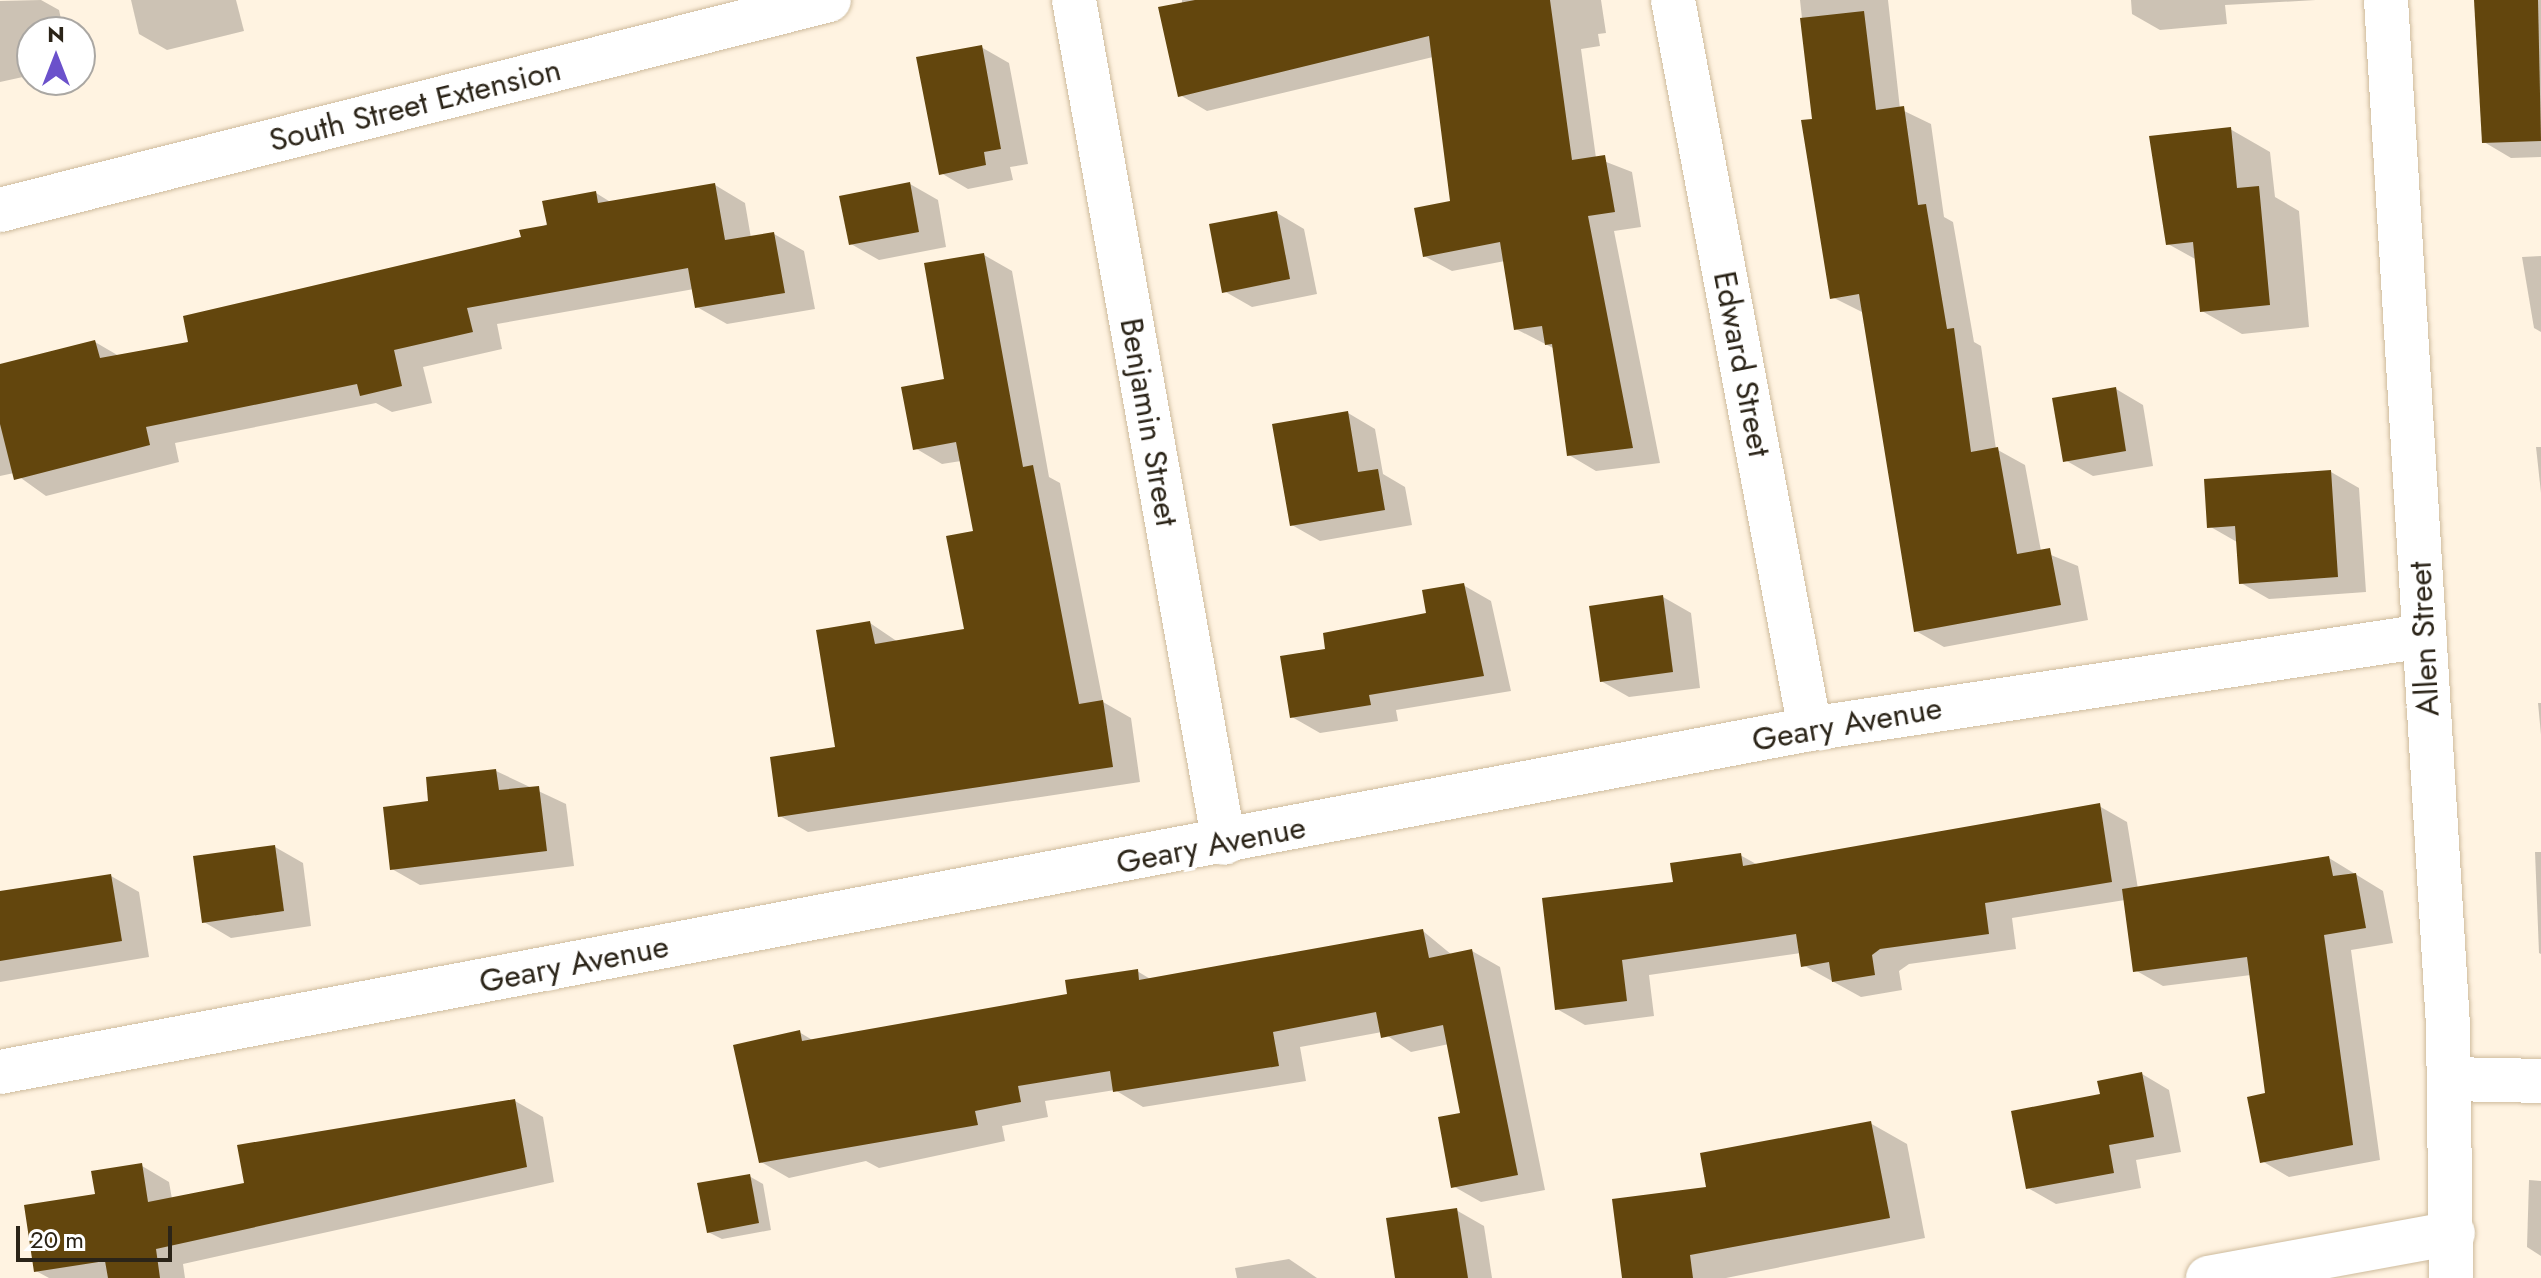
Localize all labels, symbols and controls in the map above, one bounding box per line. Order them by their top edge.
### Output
north arrow [16,16,96,96]
text: N [47,18,65,50]
street label: South Street Extension [265,50,565,160]
street label: Edward Street [1705,268,1779,460]
street label: Benjamin Street [1112,315,1186,529]
street label: Allen Street [2401,561,2447,717]
street label: Geary Avenue [1749,688,1945,760]
street label: Geary Avenue [1113,808,1309,882]
street label: Geary Avenue [476,927,672,1001]
scale bar [20,1210,176,1260]
text: 20 m [30,1222,84,1257]

